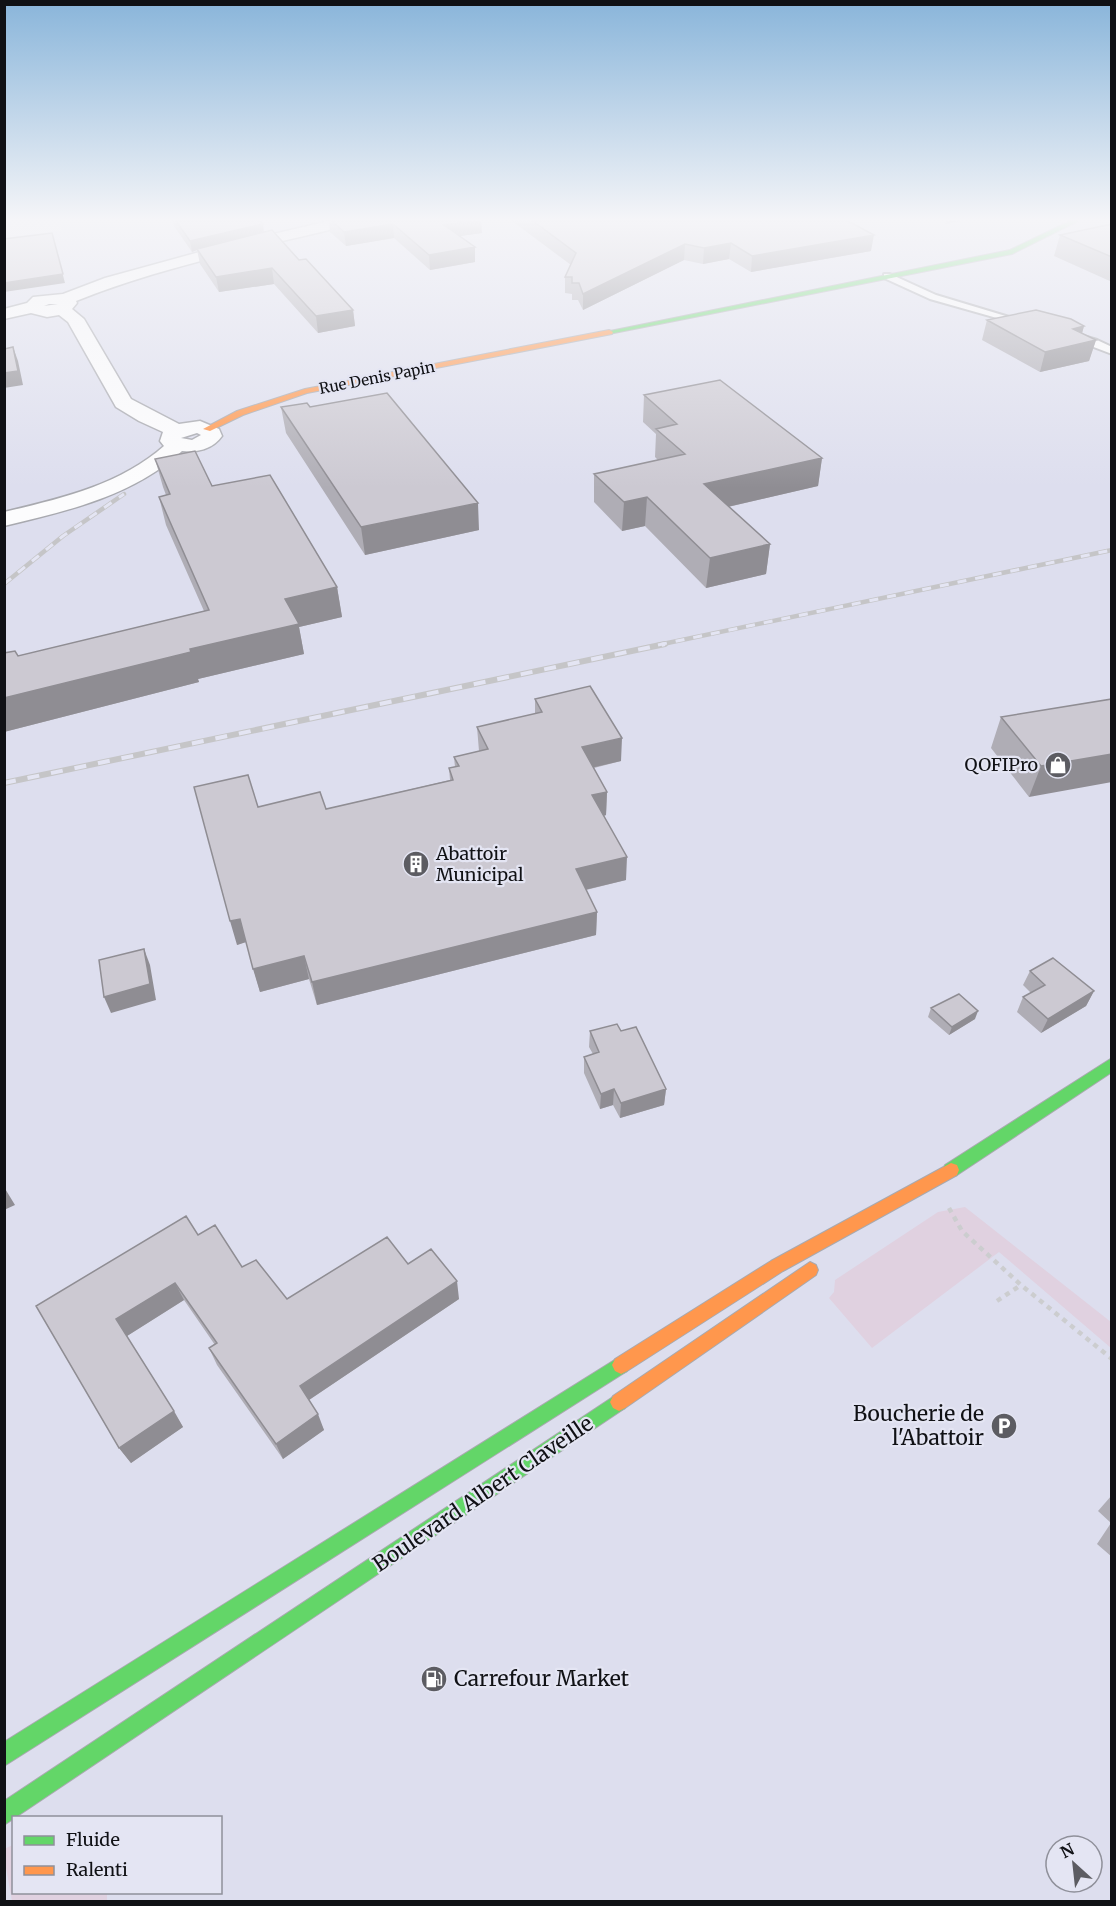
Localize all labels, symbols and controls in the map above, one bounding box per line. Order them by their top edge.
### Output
street label: Rue Denis Papin [317,357,436,398]
shop icon: QOFIPro [1043,750,1073,780]
place label: QOFIPro [964,753,1038,776]
place label: Abattoir Municipal [435,842,524,886]
building icon: Abattoir Municipal [401,849,431,879]
place label: Boucherie de l'Abattoir [853,1400,984,1451]
street label: Boulevard Albert Claveille [367,1410,598,1577]
parking icon: Boucherie de l'Abattoir [989,1411,1019,1441]
fuel station icon: Carrefour Market [419,1664,449,1694]
place label: Carrefour Market [454,1665,629,1692]
legend [12,1816,222,1894]
text: Fluide [66,1828,120,1851]
north arrow [1044,1834,1104,1894]
text: N [1057,1839,1078,1862]
text: Ralenti [66,1858,128,1881]

